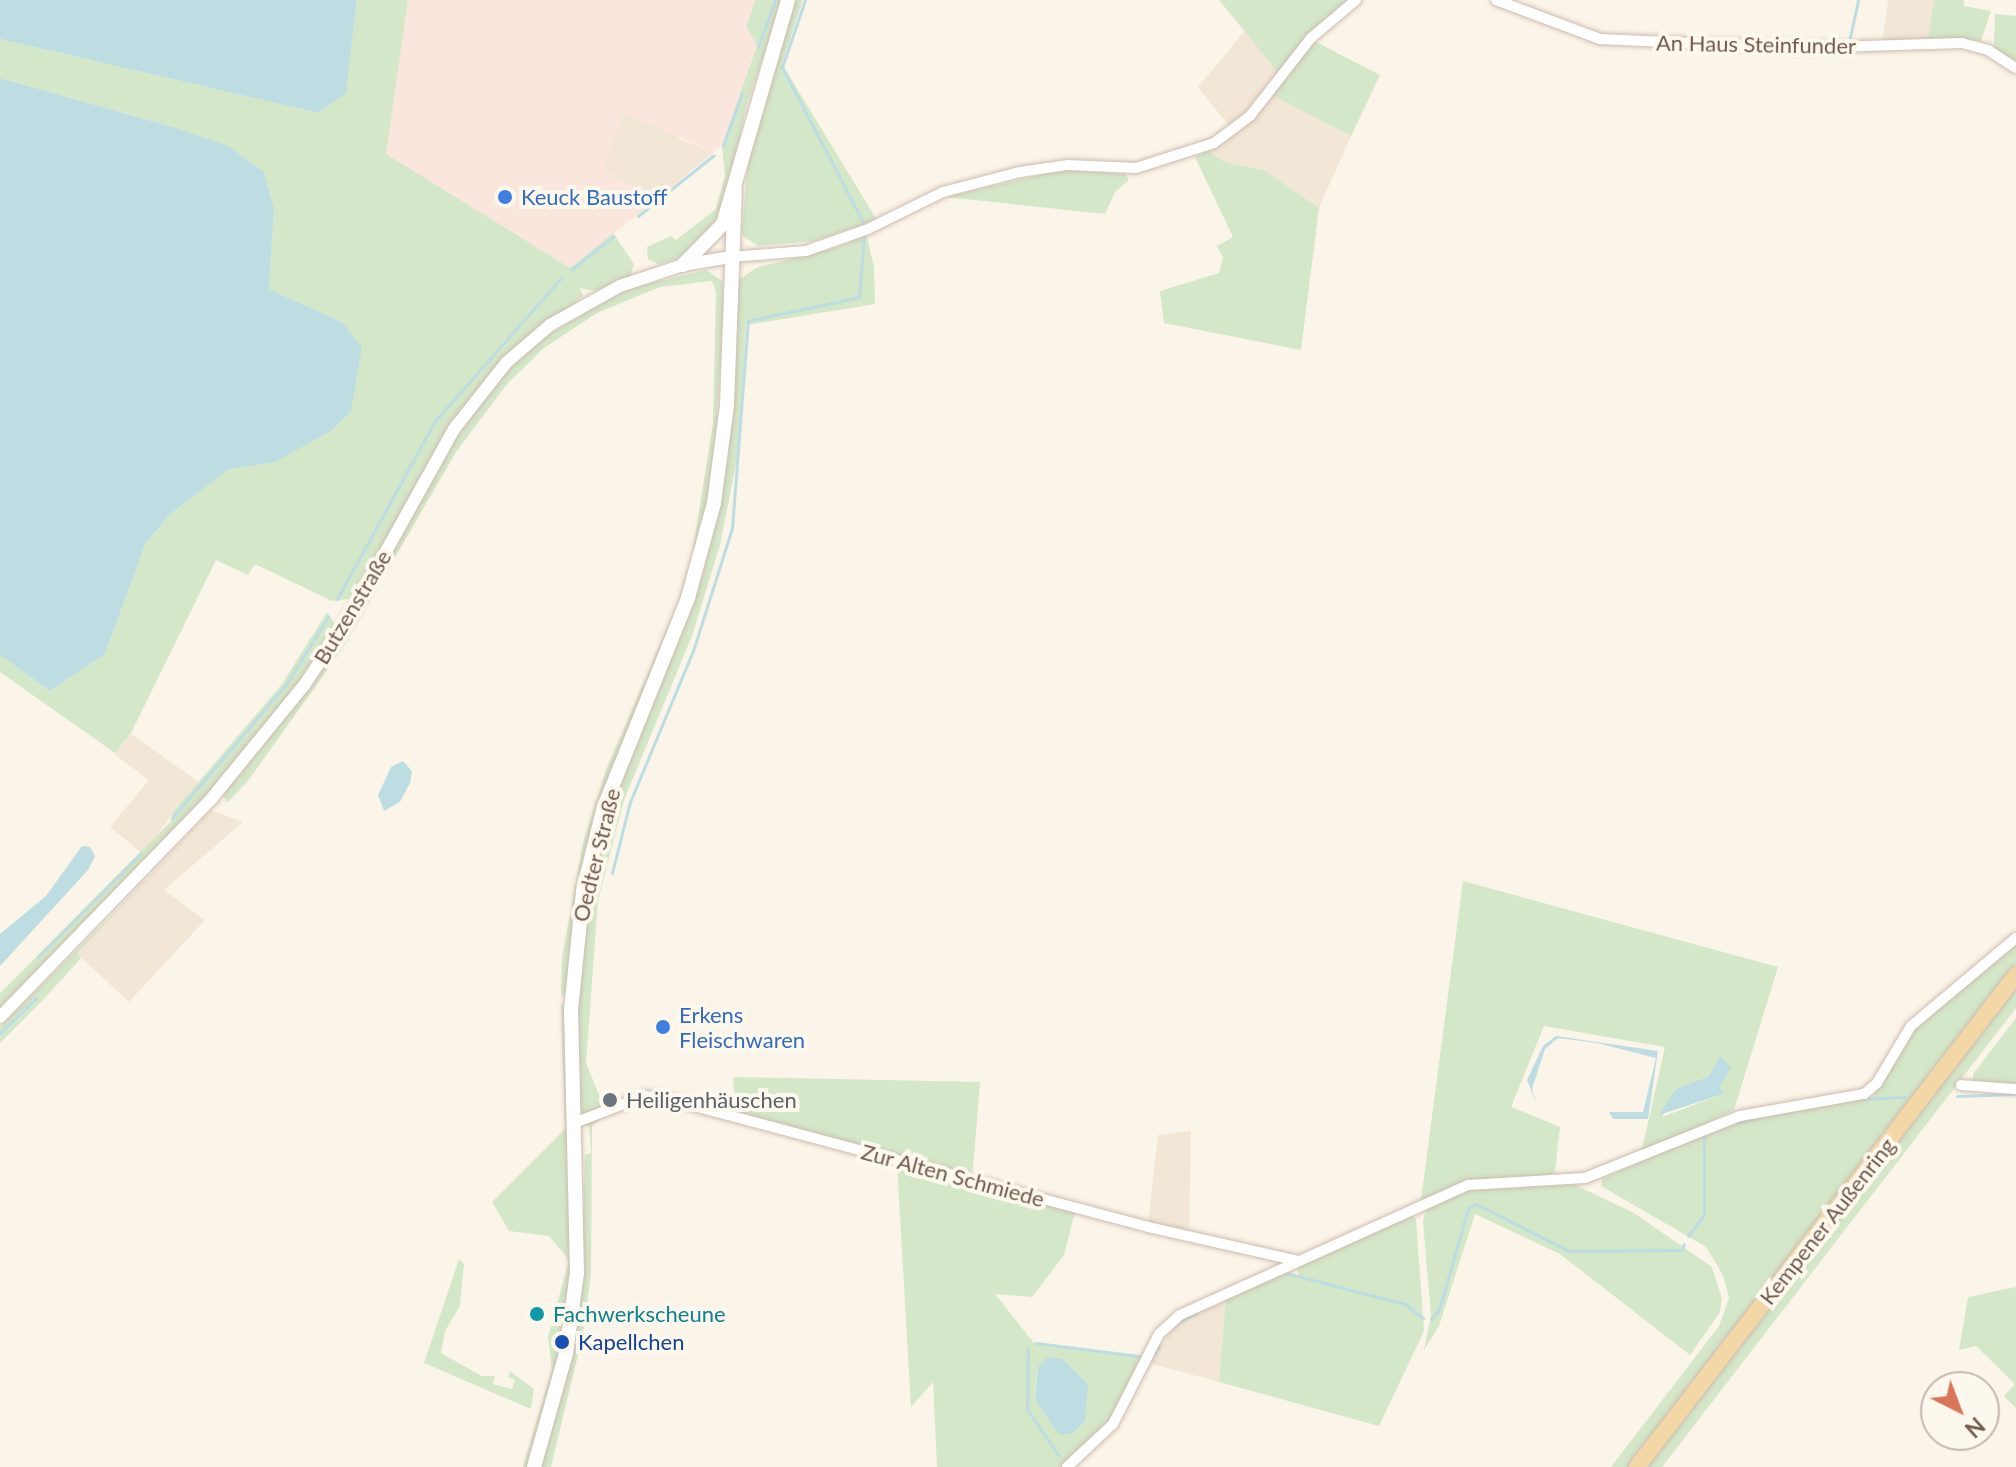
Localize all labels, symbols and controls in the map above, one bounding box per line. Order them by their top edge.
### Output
street label: An Haus Steinfunder [1656,29,1856,59]
place label: Keuck Baustoff [521,184,667,210]
marker: Keuck Baustoff [496,188,514,206]
street label: Butzenstraße [308,545,396,669]
street label: Oedter Straße [567,785,625,925]
place label: Erkens Fleischwaren [679,1001,805,1052]
marker: Erkens Fleischwaren [654,1018,672,1036]
place label: Heiligenhäuschen [626,1087,797,1113]
marker: Heiligenhäuschen [601,1091,619,1109]
street label: Kempener Außenring [1753,1132,1901,1310]
street label: Zur Alten Schmiede [858,1138,1048,1212]
place label: Fachwerkscheune [553,1301,726,1327]
marker: Fachwerkscheune [528,1305,546,1323]
place label: Kapellchen [578,1329,684,1355]
marker: Kapellchen [553,1333,571,1351]
north arrow [1920,1371,2000,1451]
text: N [1960,1412,1990,1443]

